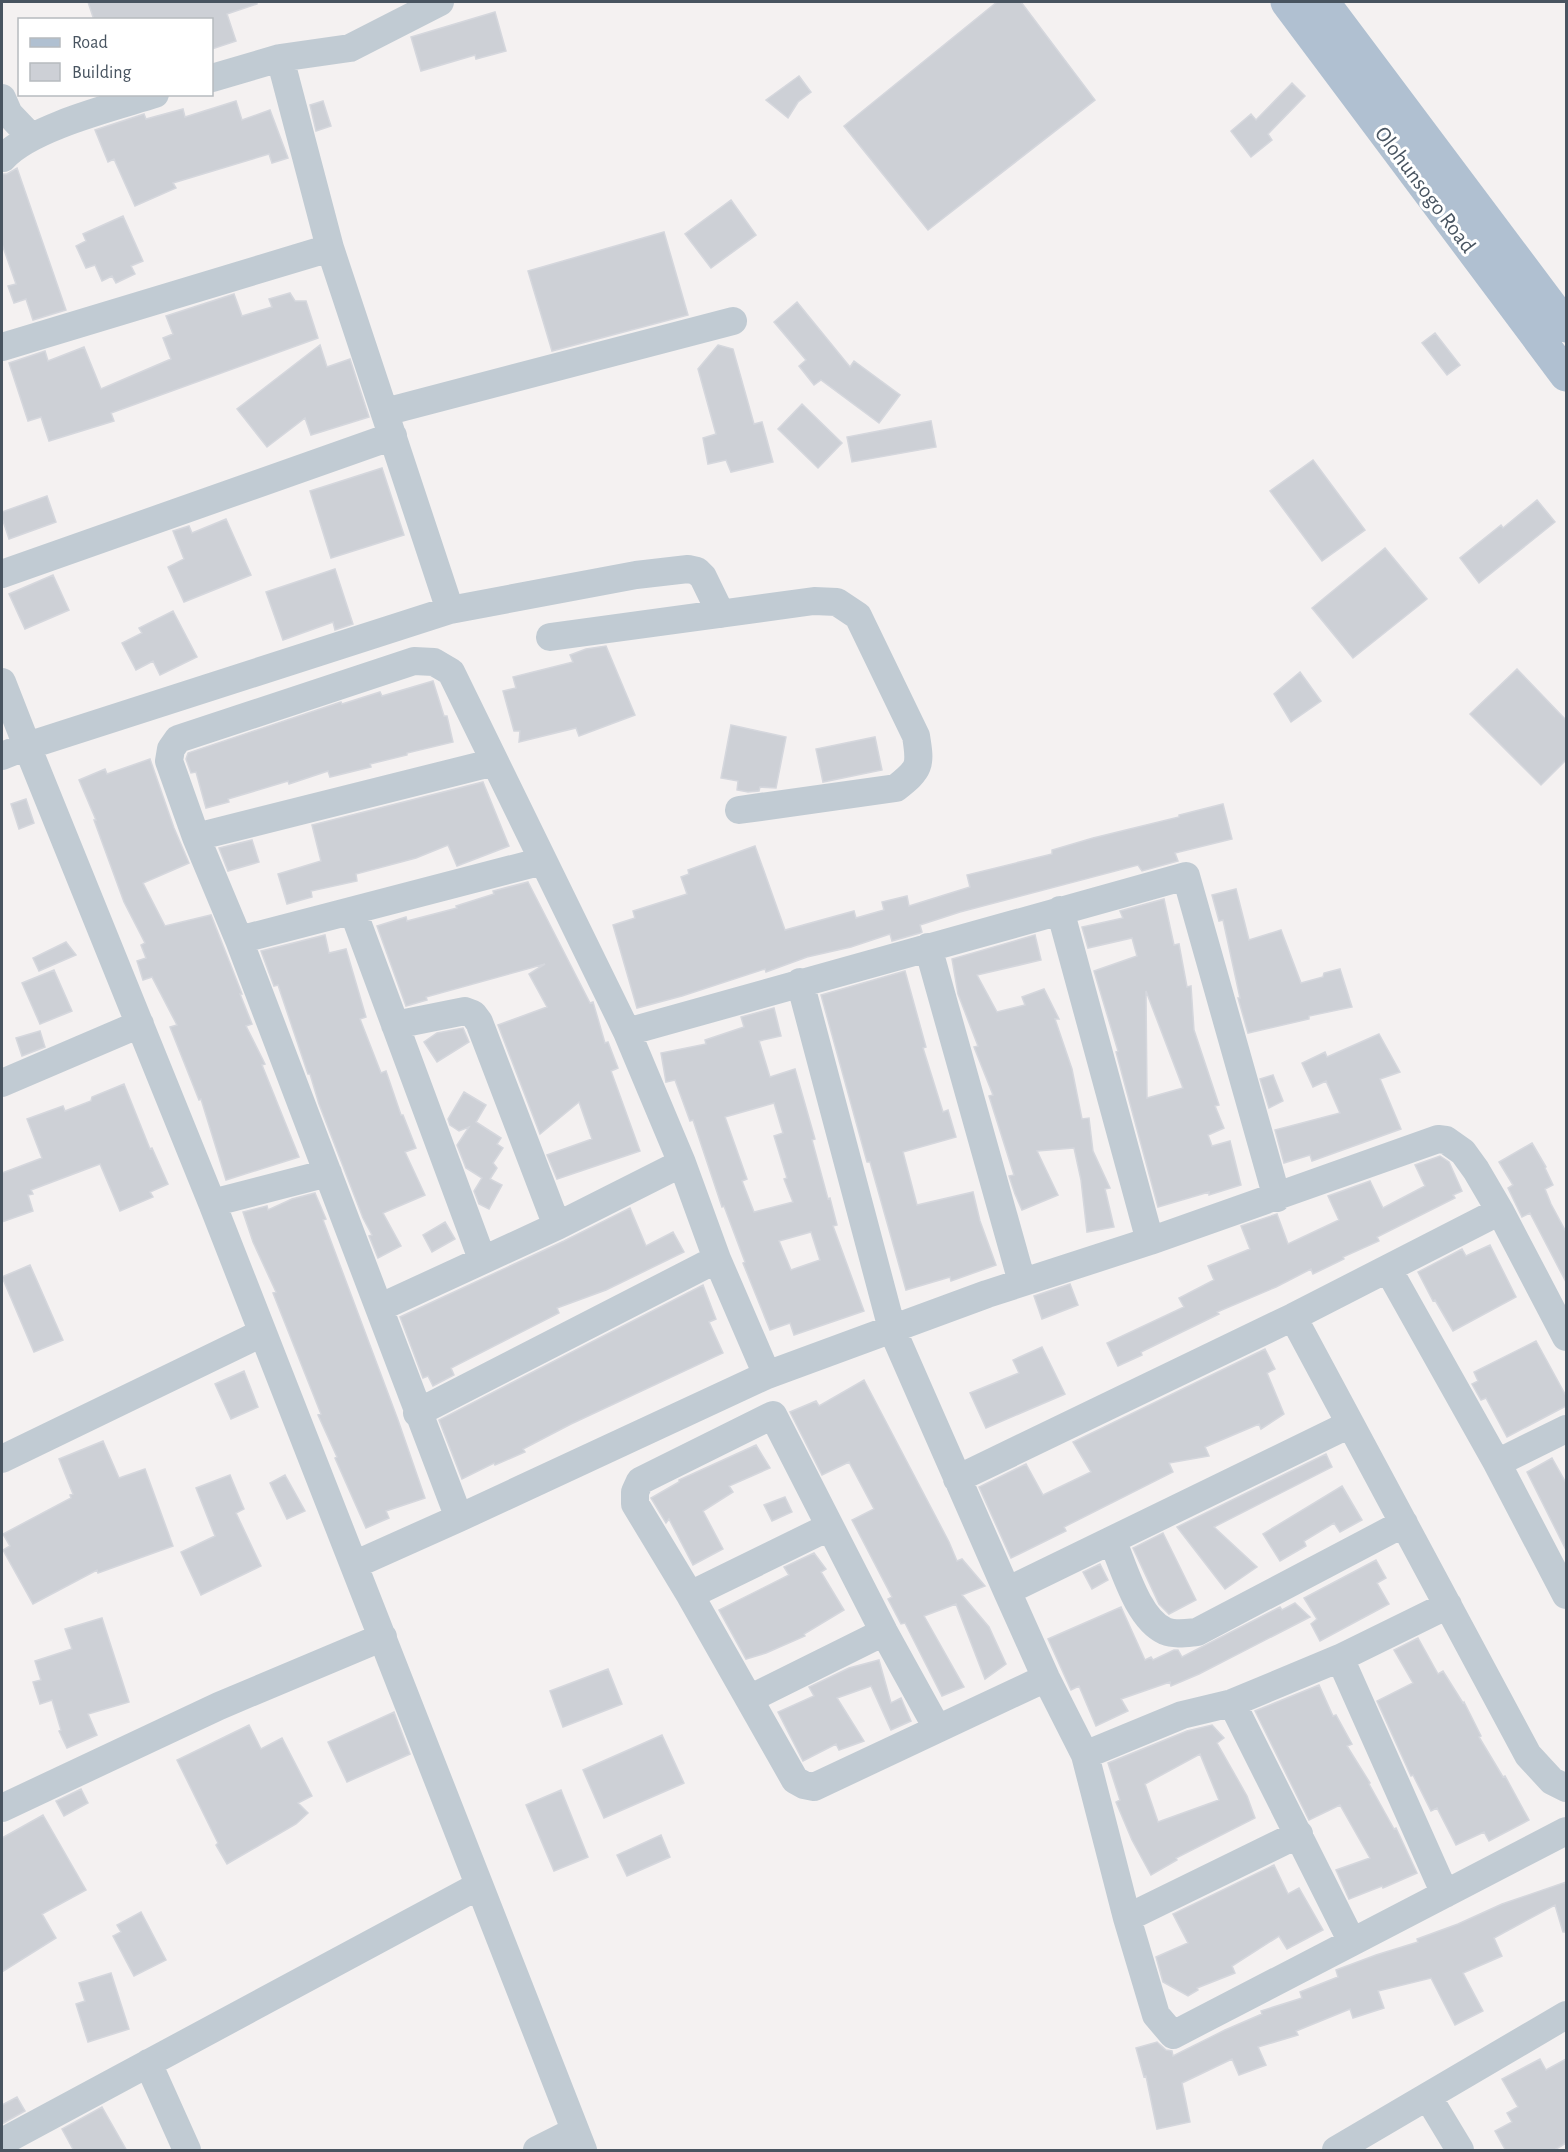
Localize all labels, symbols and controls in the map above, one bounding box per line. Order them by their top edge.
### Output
legend [18,18,213,96]
text: Road [72,34,108,52]
text: Building [72,64,132,82]
street label: Olohunsogo Road [1371,122,1480,257]

